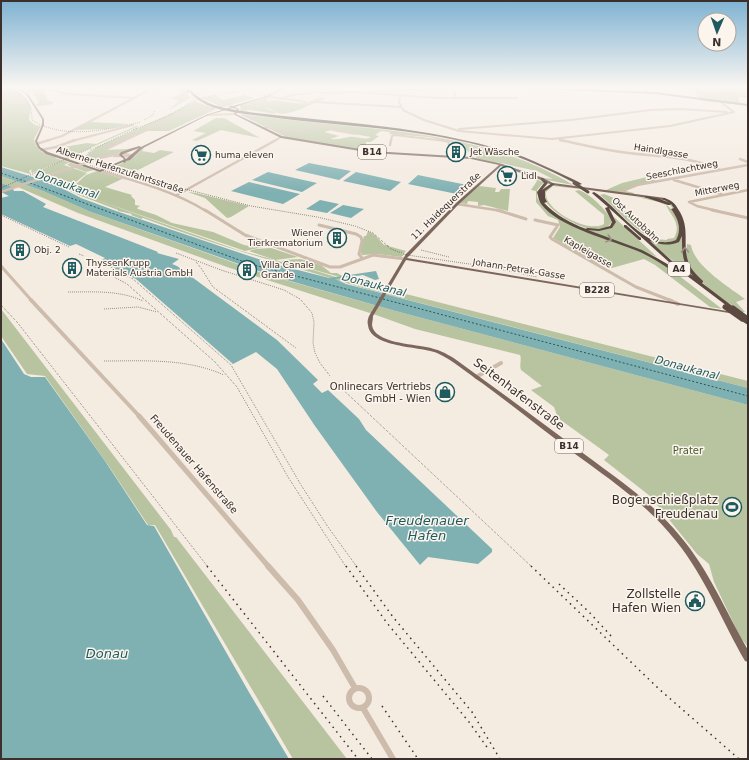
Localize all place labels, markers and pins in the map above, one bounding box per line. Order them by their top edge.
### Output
building icon: Jet Wäsche [445,141,467,163]
supermarket icon: huma eleven [190,144,212,166]
place label: Jet Wäsche [469,147,520,157]
place label: huma eleven [215,150,274,160]
supermarket icon: Lidl [496,165,518,187]
place label: Lidl [521,171,537,181]
building icon: Wiener Tierkrematorium [326,227,348,249]
place label: Wiener Tierkrematorium [247,228,323,248]
building icon: Obj. 2 [9,239,31,261]
place label: Obj. 2 [34,245,61,255]
building icon: ThyssenKrupp Materials Austria GmbH [61,257,83,279]
place label: ThyssenKrupp Materials Austria GmbH [85,258,193,278]
building icon: Villa Canale Grande [236,259,258,281]
place label: Villa Canale Grande [261,260,314,280]
place label: Onlinecars Vertriebs GmbH - Wien [330,381,431,404]
shop icon: Onlinecars Vertriebs GmbH - Wien [434,381,456,403]
place label: Bogenschießplatz Freudenau [612,493,718,521]
sports icon: Bogenschießplatz Freudenau [721,496,743,518]
place label: Zollstelle Hafen Wien [612,587,681,615]
public building icon: Zollstelle Hafen Wien [684,590,706,612]

